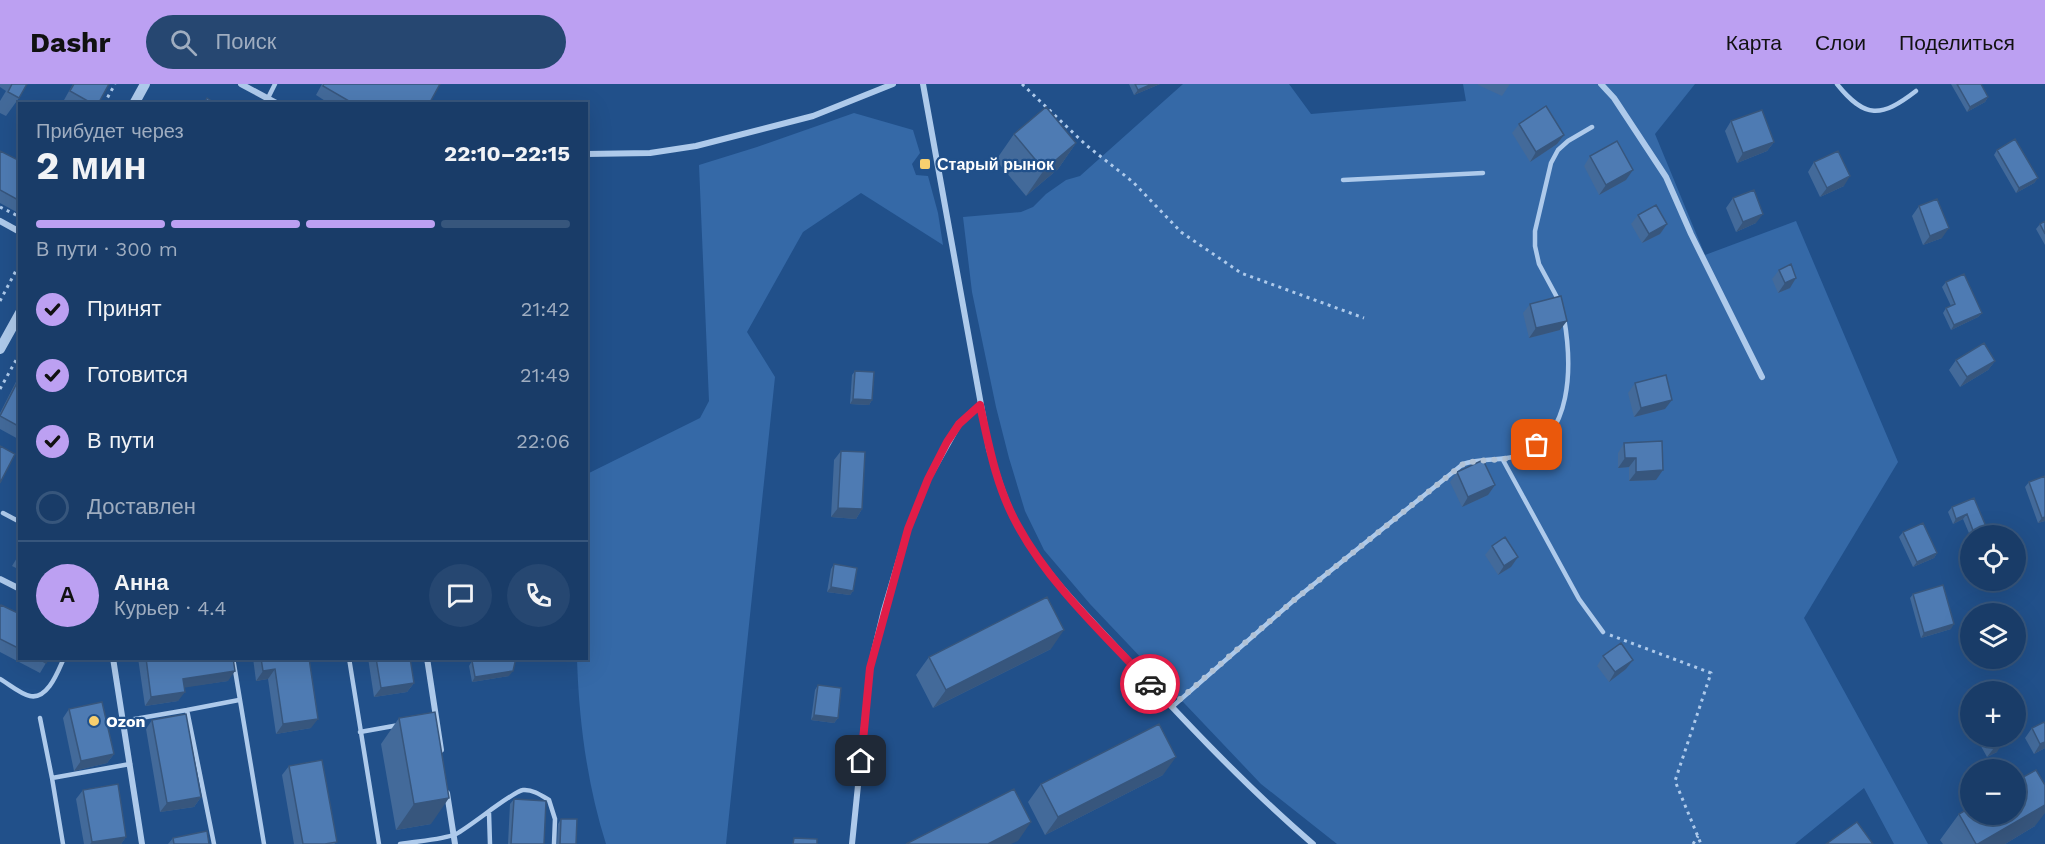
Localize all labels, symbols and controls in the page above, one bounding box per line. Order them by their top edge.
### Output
search box [146,15,566,69]
text: Dashr [30,26,110,59]
icon: search [167,26,200,59]
text: Поиск [215,29,276,54]
text: Карта [1726,30,1782,55]
text: Слои [1815,30,1866,55]
text: Поделиться [1899,30,2015,55]
text: Прибудет через [36,119,184,143]
text: 22:10–22:15 [444,141,570,166]
text: 2 мин [36,143,147,188]
place label: Старый рынок [937,155,1055,174]
marker: Старый рынок [918,157,932,171]
text: В пути · 300 m [36,237,178,261]
icon: check [36,293,69,326]
text: Принят [87,296,161,321]
text: 21:42 [521,297,570,321]
icon: check [36,359,69,392]
text: Готовится [87,362,188,387]
text: 21:49 [520,363,570,387]
pin [1511,419,1562,470]
icon: check [36,425,69,458]
text: В пути [87,428,154,453]
icon: bag [1520,428,1553,461]
text: 22:06 [516,429,570,453]
text: Доставлен [87,494,196,519]
map controls [1960,525,2026,825]
button: locate [1960,525,2026,591]
button: chat [429,564,492,627]
button: phone [507,564,570,627]
text: Анна [114,570,169,595]
text: А [60,582,75,607]
text: Курьер · 4.4 [114,596,227,620]
button: layers [1960,603,2026,669]
courier [1120,654,1180,714]
icon: car [1134,668,1167,701]
button: + [1960,681,2026,747]
place label: Ozon [106,712,145,731]
marker: Ozon [87,714,101,728]
pin [835,735,886,786]
icon: home [844,744,877,777]
button: − [1960,759,2026,825]

